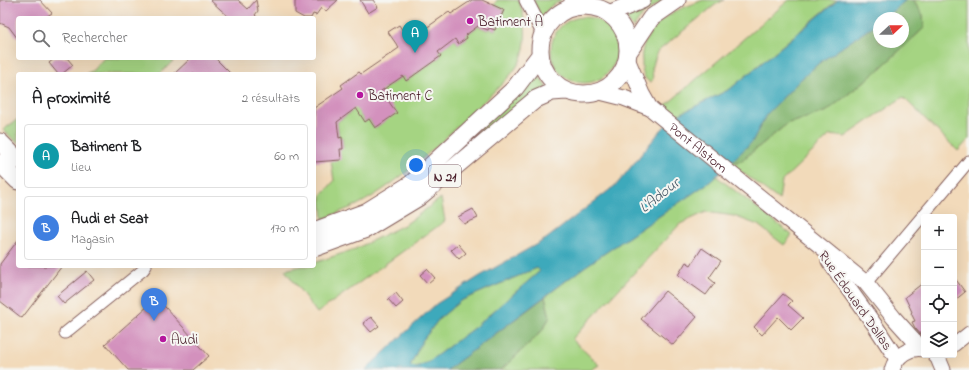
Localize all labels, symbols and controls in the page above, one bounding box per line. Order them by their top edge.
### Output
place label: Batiment A [477,12,543,33]
north arrow [873,12,909,48]
search box [16,16,316,60]
marker: Batiment A [465,16,475,26]
pin: A [402,20,428,53]
icon: search [30,27,52,49]
text: Rechercher [62,27,127,49]
text: À proximité [32,86,110,111]
place label: Batiment C [367,86,432,107]
text: 2 résultats [242,89,300,108]
marker: Batiment C [355,90,365,100]
street label: Pont Alstom [663,118,732,179]
text: Batiment B [71,136,142,158]
text: A [42,147,50,166]
text: 60 m [274,147,299,166]
your location [406,155,426,175]
text: Lieu [71,158,91,177]
road number: N 21 [429,165,461,187]
water label: L'Adour [635,172,686,219]
text: Audi et Seat [71,208,149,230]
map controls [921,214,957,358]
button: + [921,214,957,250]
text: B [42,219,50,238]
text: 170 m [271,219,299,238]
text: Magasin [71,230,114,249]
street label: Rue Édouard Dallas [812,247,897,355]
button: − [921,250,957,286]
button: locate [921,286,957,322]
pin: B [141,288,167,321]
button: layers [921,322,957,358]
place label: Audi [171,330,198,351]
marker: Audi [158,334,168,344]

